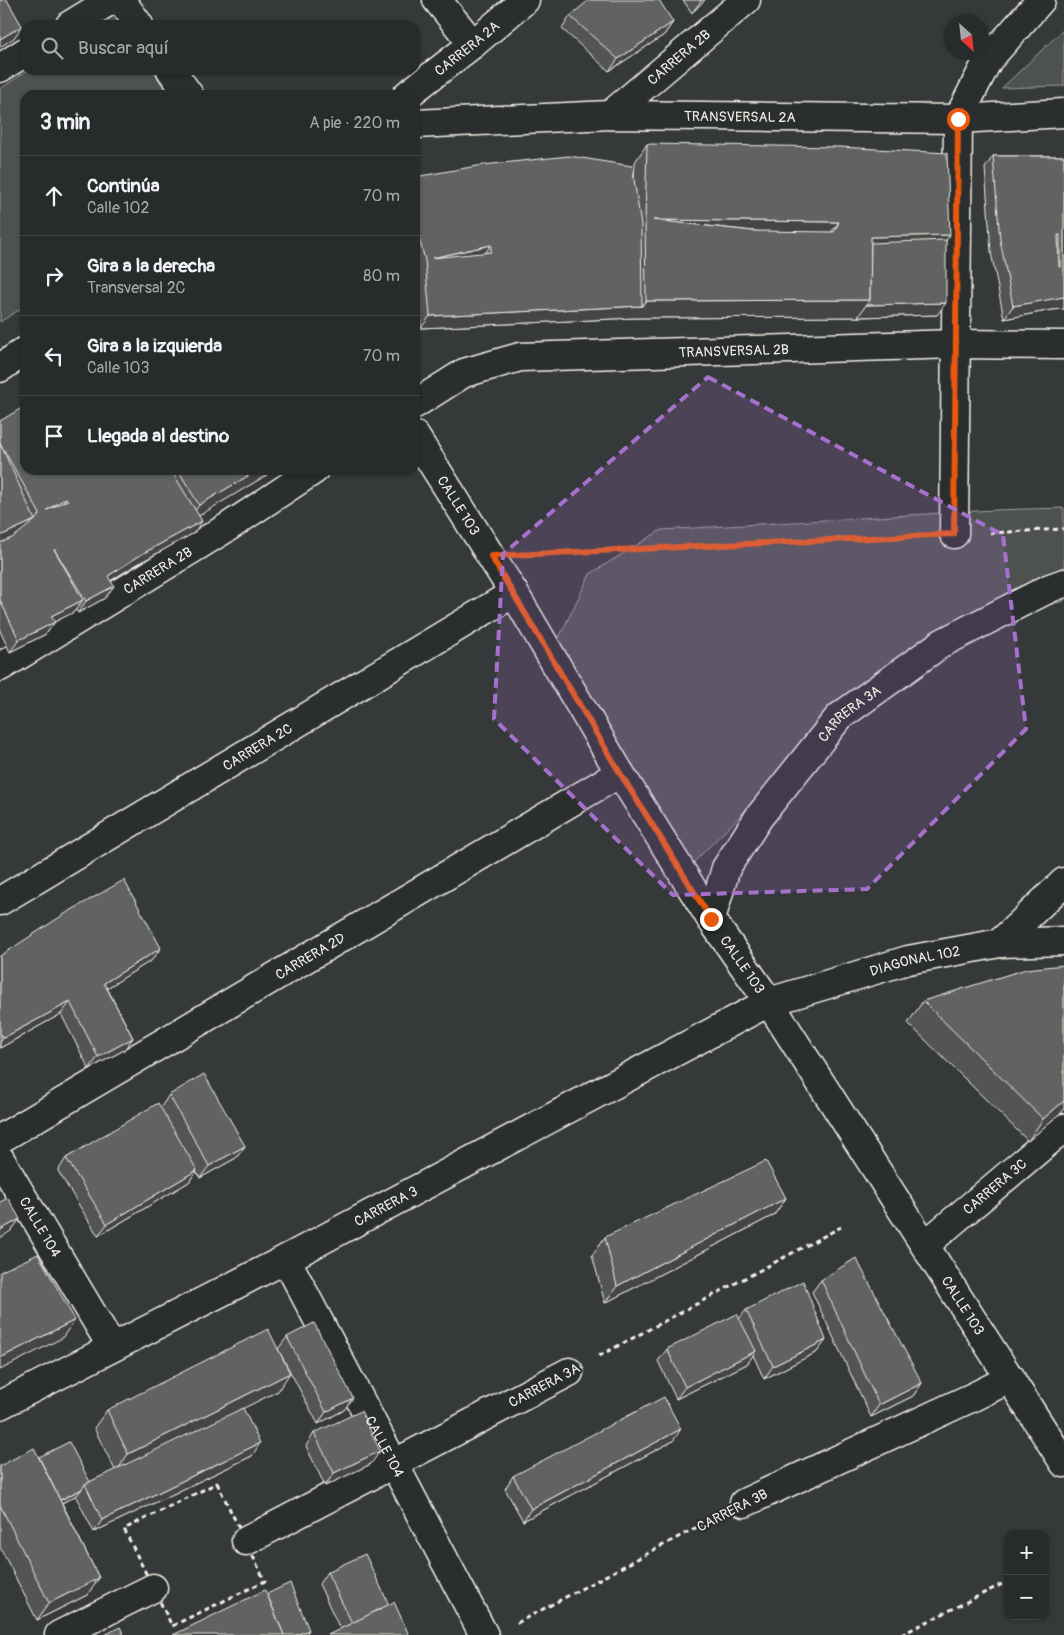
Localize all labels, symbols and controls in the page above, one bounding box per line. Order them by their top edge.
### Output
north arrow [944,15,989,60]
street label: CARRERA 2A [431,17,503,80]
search box [20,20,420,75]
street label: CARRERA 2B [644,26,714,89]
icon: search [38,34,66,62]
text: Buscar aquí [78,36,169,60]
street label: TRANSVERSAL 2A [684,108,796,126]
route start [947,108,970,131]
text: 3 min [40,109,90,136]
text: A pie · 220 m [309,113,400,133]
text: Continúa [87,174,160,198]
icon: ahead [40,182,68,210]
text: 70 m [363,186,400,206]
text: Calle 102 [87,198,149,218]
text: Gira a la derecha [87,254,215,278]
icon: right [40,262,68,290]
text: 80 m [363,266,400,286]
text: Transversal 2C [87,278,185,298]
text: Gira a la izquierda [87,334,222,358]
street label: TRANSVERSAL 2B [678,341,789,361]
icon: left [40,342,68,370]
text: 70 m [363,346,400,366]
text: Calle 103 [87,358,149,378]
icon: arrive [40,422,68,450]
text: Llegada al destino [87,424,229,448]
street label: CALLE 103 [433,473,483,539]
street label: CARRERA 2B [121,543,195,598]
street label: CARRERA 3A [815,682,884,745]
street label: CARRERA 2C [220,720,296,775]
route end [700,908,723,931]
street label: CARRERA 2D [272,929,348,984]
street label: CALLE 103 [716,933,769,997]
street label: DIAGONAL 102 [868,943,962,980]
street label: CARRERA 3C [960,1155,1031,1218]
street label: CARRERA 3 [351,1183,421,1230]
street label: CALLE 104 [16,1194,64,1260]
street label: CALLE 103 [938,1273,988,1339]
street label: CARRERA 3A [506,1360,583,1411]
street label: CALLE 104 [361,1413,407,1480]
street label: CARRERA 3B [694,1485,771,1536]
map controls [1004,1530,1049,1620]
button: + [1004,1530,1049,1575]
button: − [1004,1575,1049,1620]

